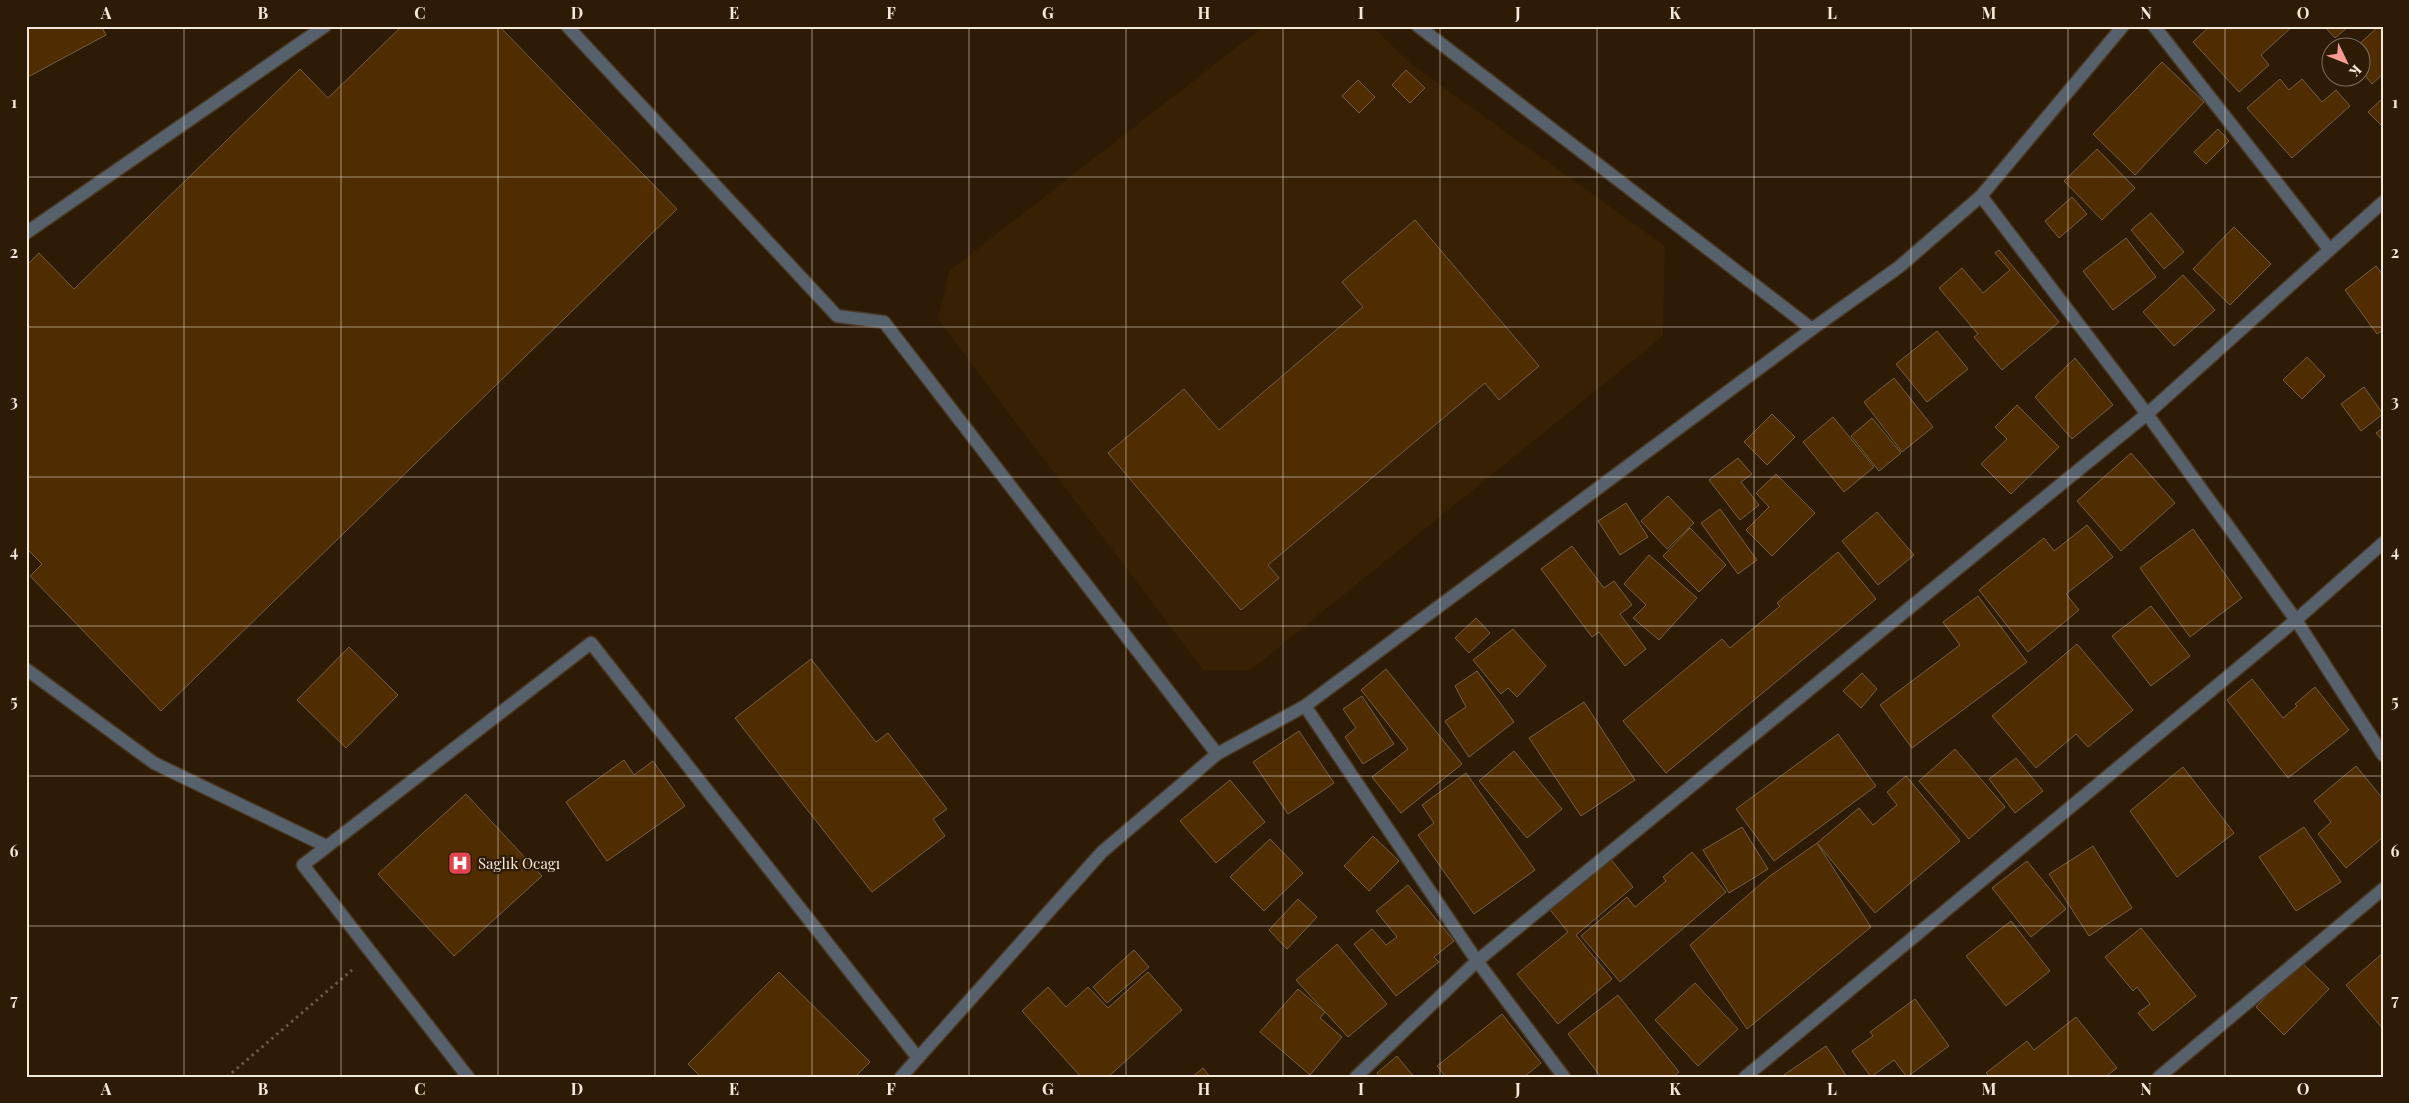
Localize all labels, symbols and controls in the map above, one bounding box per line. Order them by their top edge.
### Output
text: A [100,2,112,23]
text: B [258,2,269,23]
text: C [414,2,426,23]
text: D [571,2,583,23]
text: E [729,2,739,23]
text: F [886,2,896,23]
text: G [1042,2,1054,23]
text: H [1198,2,1211,23]
text: I [1358,2,1364,23]
text: J [1514,2,1521,23]
text: K [1669,2,1681,23]
text: L [1827,2,1837,23]
text: M [1982,2,1997,23]
text: N [2140,2,2152,23]
text: O [2297,2,2309,23]
north arrow [2322,38,2372,88]
text: K [2345,61,2366,82]
text: 1 [11,91,17,112]
text: 1 [2392,91,2398,112]
text: 2 [10,241,18,262]
text: 2 [2391,241,2399,262]
text: 3 [10,390,18,411]
text: 3 [2391,390,2399,411]
text: 4 [10,540,18,561]
text: 4 [2391,540,2399,561]
text: 5 [10,690,18,711]
text: 5 [2391,690,2399,711]
text: 6 [10,840,19,861]
text: 6 [2391,840,2400,861]
hospital icon: Saglık Ocagı [447,850,473,876]
place label: Saglık Ocagı [478,853,561,873]
text: 7 [10,989,18,1010]
text: 7 [2391,989,2399,1010]
text: A [100,1078,112,1099]
text: B [258,1078,269,1099]
text: C [414,1078,426,1099]
text: D [571,1078,583,1099]
text: E [729,1078,739,1099]
text: F [886,1078,896,1099]
text: G [1042,1078,1054,1099]
text: H [1198,1078,1211,1099]
text: I [1358,1078,1364,1099]
text: J [1514,1078,1521,1099]
text: K [1669,1078,1681,1099]
text: L [1827,1078,1837,1099]
text: M [1982,1078,1997,1099]
text: N [2140,1078,2152,1099]
text: O [2297,1078,2309,1099]

